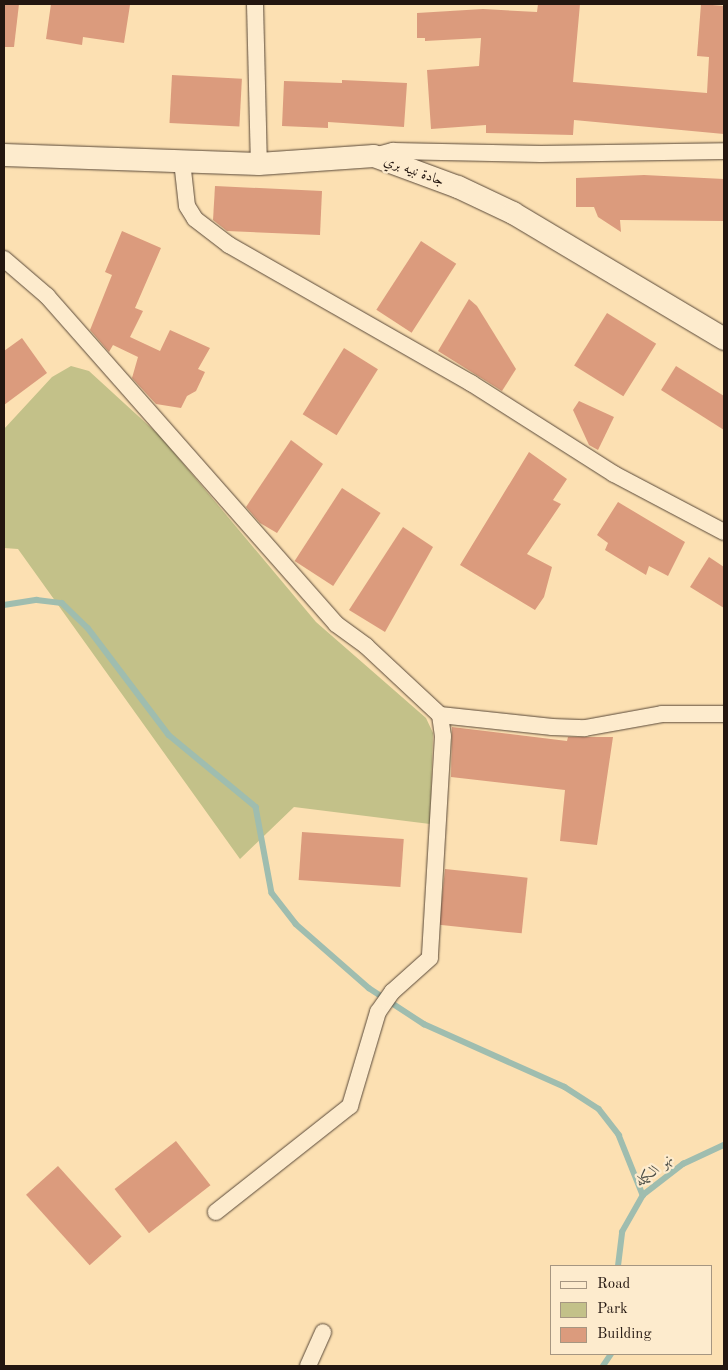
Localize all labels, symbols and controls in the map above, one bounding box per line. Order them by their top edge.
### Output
street label: جادة نبيه بري [382,152,446,190]
water label: نهر الكمله [633,1150,677,1192]
legend [550,1265,713,1355]
text: Road [597,1277,630,1292]
text: Park [597,1302,628,1317]
text: Building [597,1327,652,1342]

